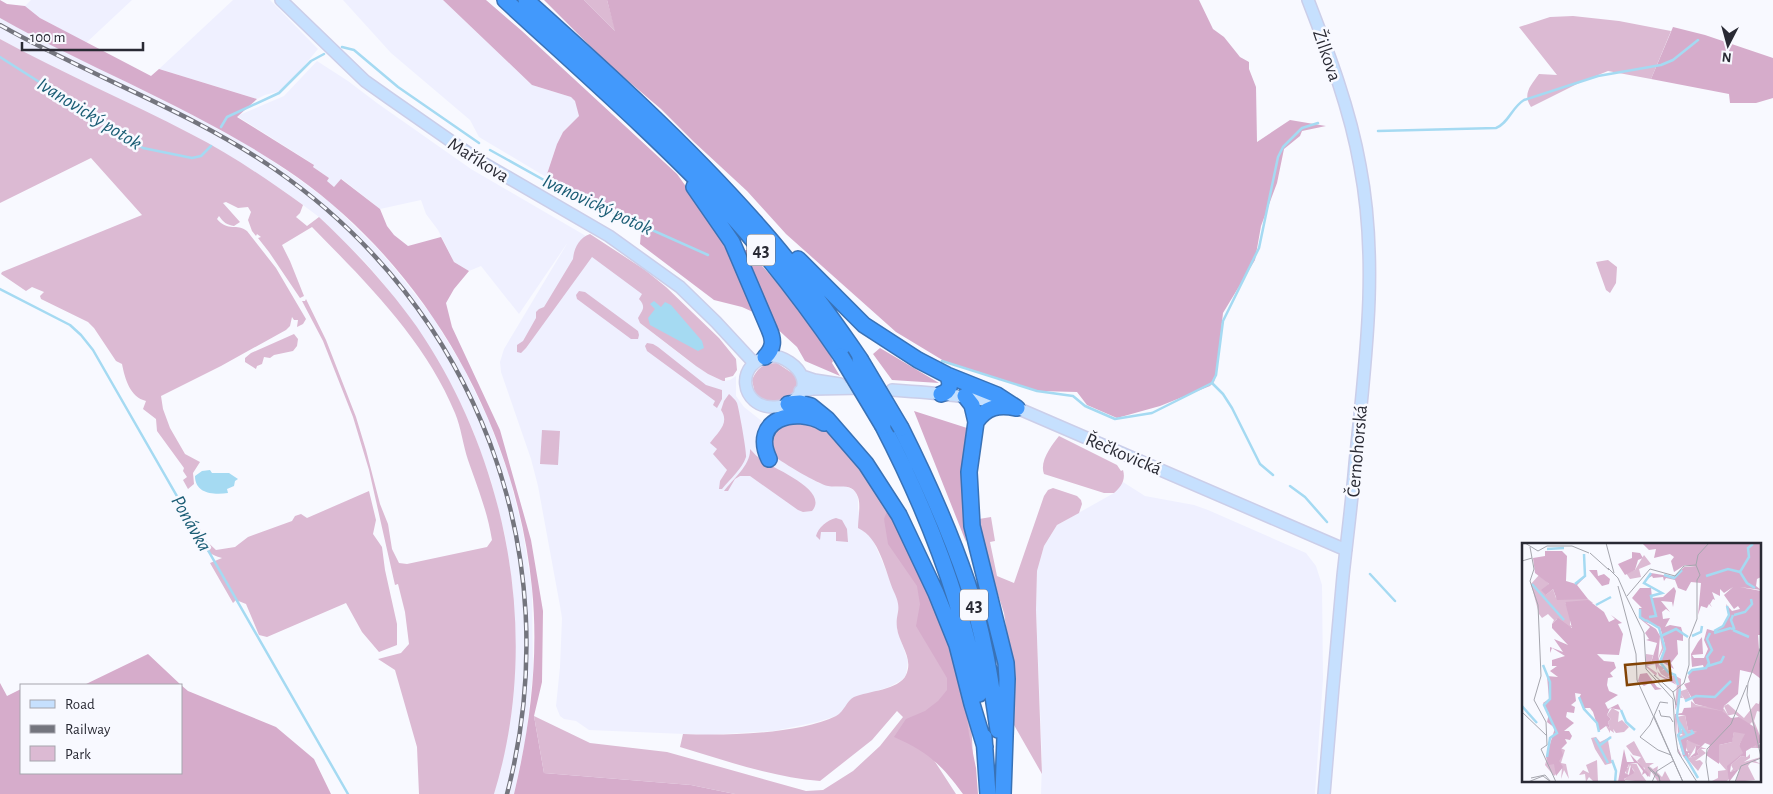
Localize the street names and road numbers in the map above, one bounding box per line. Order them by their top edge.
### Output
street label: Žilkova [1309,27,1346,84]
street label: Maříkova [444,134,512,186]
road number: 43 [747,234,775,266]
street label: Černohorská [1342,404,1371,498]
street label: Řečkovická [1083,428,1165,479]
road number: 43 [960,590,988,620]

